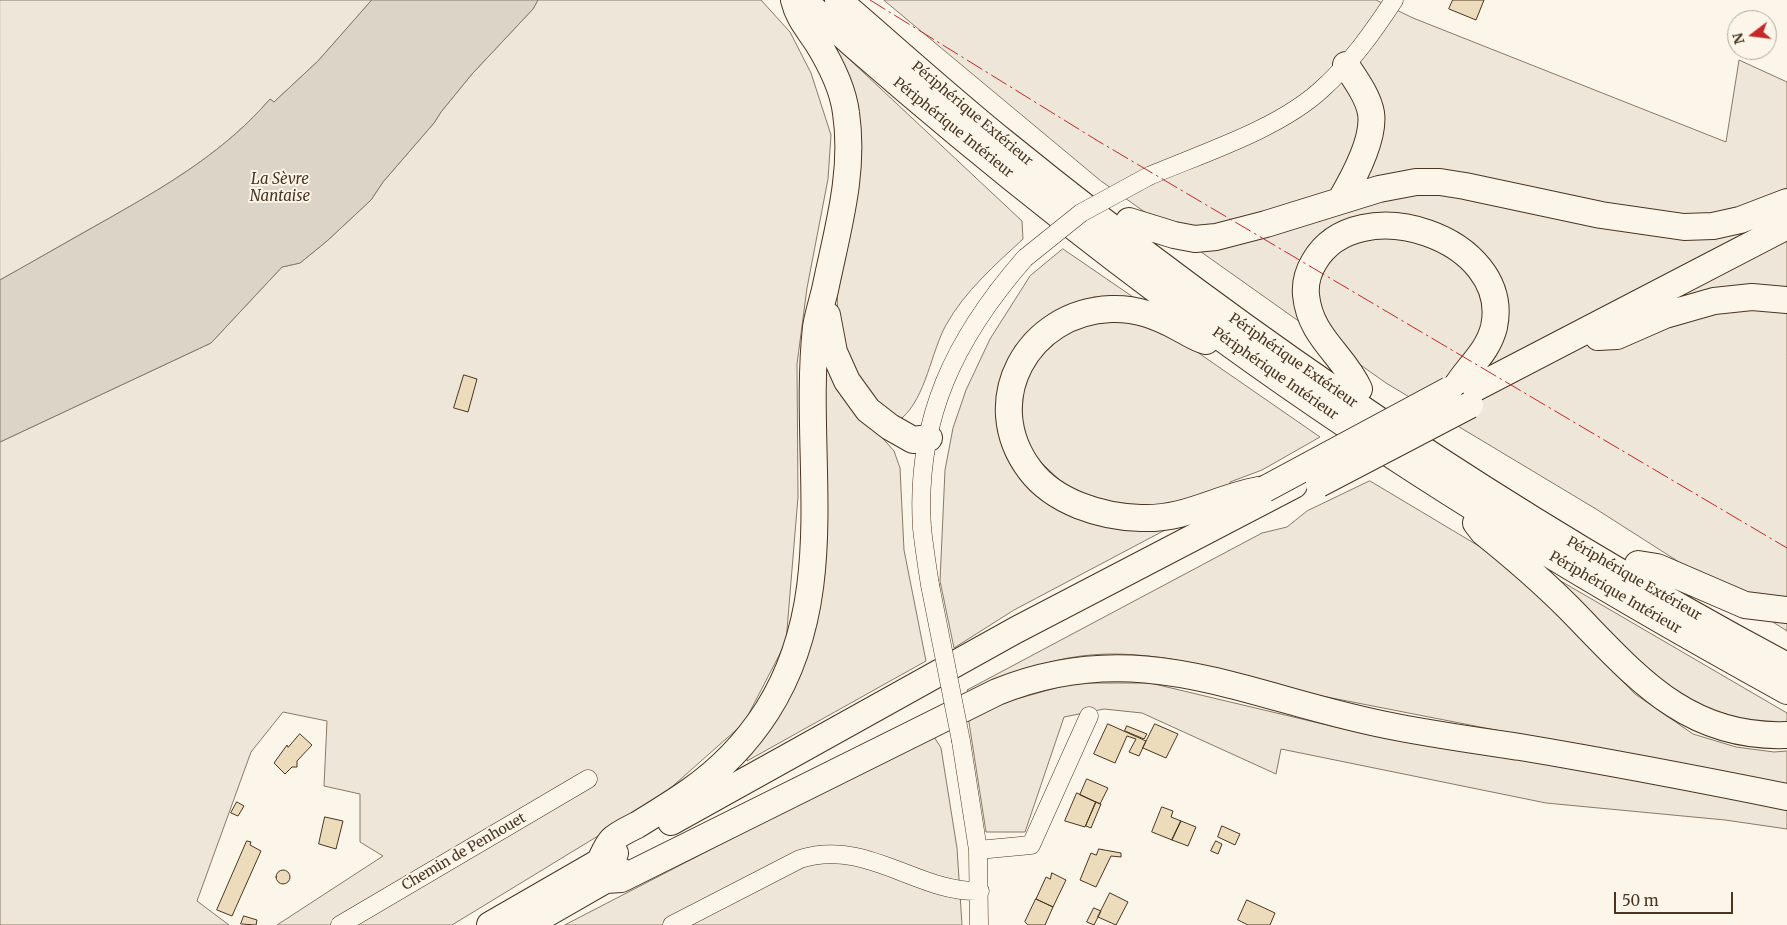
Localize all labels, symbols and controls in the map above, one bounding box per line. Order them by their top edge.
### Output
north arrow [1727,10,1777,60]
text: N [1728,31,1749,46]
street label: Périphérique Extérieur [908,58,1036,170]
street label: Périphérique Intérieur [890,74,1016,182]
water label: La Sèvre Nantaise [250,171,310,206]
street label: Périphérique Extérieur [1225,310,1361,412]
street label: Périphérique Intérieur [1209,324,1341,424]
street label: Périphérique Extérieur [1564,533,1704,625]
street label: Périphérique Intérieur [1546,548,1684,638]
street label: Chemin de Penhouet [399,810,529,894]
scale bar [1617,882,1736,914]
text: 50 m [1622,891,1659,910]

